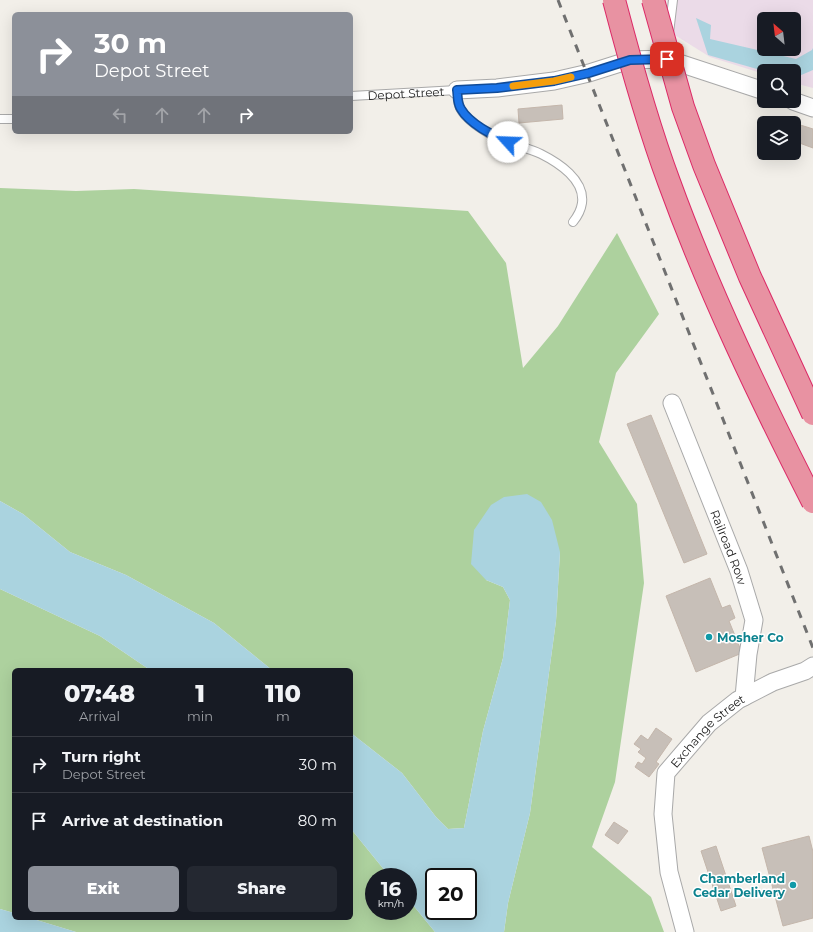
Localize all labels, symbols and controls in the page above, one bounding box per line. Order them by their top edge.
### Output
north arrow [757,12,801,56]
map controls [757,12,801,160]
text: 30 m [94,26,167,60]
icon: right [28,28,80,80]
pin [650,42,684,76]
icon: arrive [656,48,678,70]
text: Depot Street [94,60,210,82]
button: search [757,64,801,108]
street label: Depot Street [367,83,445,103]
icon: left [109,104,131,126]
icon: ahead [151,104,173,126]
icon: ahead [193,104,215,126]
icon: right [235,104,257,126]
button: layers [757,116,801,160]
position arrow [487,121,529,163]
street label: Railroad Row [708,507,750,587]
place label: Mosher Co [717,630,784,645]
marker: Mosher Co [704,632,714,642]
text: 07:48 [64,679,135,708]
text: 1 [195,679,205,708]
text: 110 [265,679,301,708]
street label: Exchange Street [667,691,747,770]
text: Arrival [79,708,120,724]
text: min [187,708,213,724]
text: m [276,708,290,724]
text: Turn right [62,747,141,766]
icon: right [28,754,50,776]
text: 30 m [299,755,337,774]
text: Depot Street [62,766,146,782]
icon: arrive [28,810,50,832]
text: Arrive at destination [62,811,223,830]
text: 80 m [298,811,337,830]
button: Exit [28,866,179,912]
button: Share [187,866,337,912]
speed limit sign: 20 [425,868,477,920]
place label: Chamberland Cedar Delivery [693,871,786,900]
text: 16 [381,877,401,901]
marker: Chamberland Cedar Delivery [788,880,798,890]
text: km/h [378,897,404,910]

